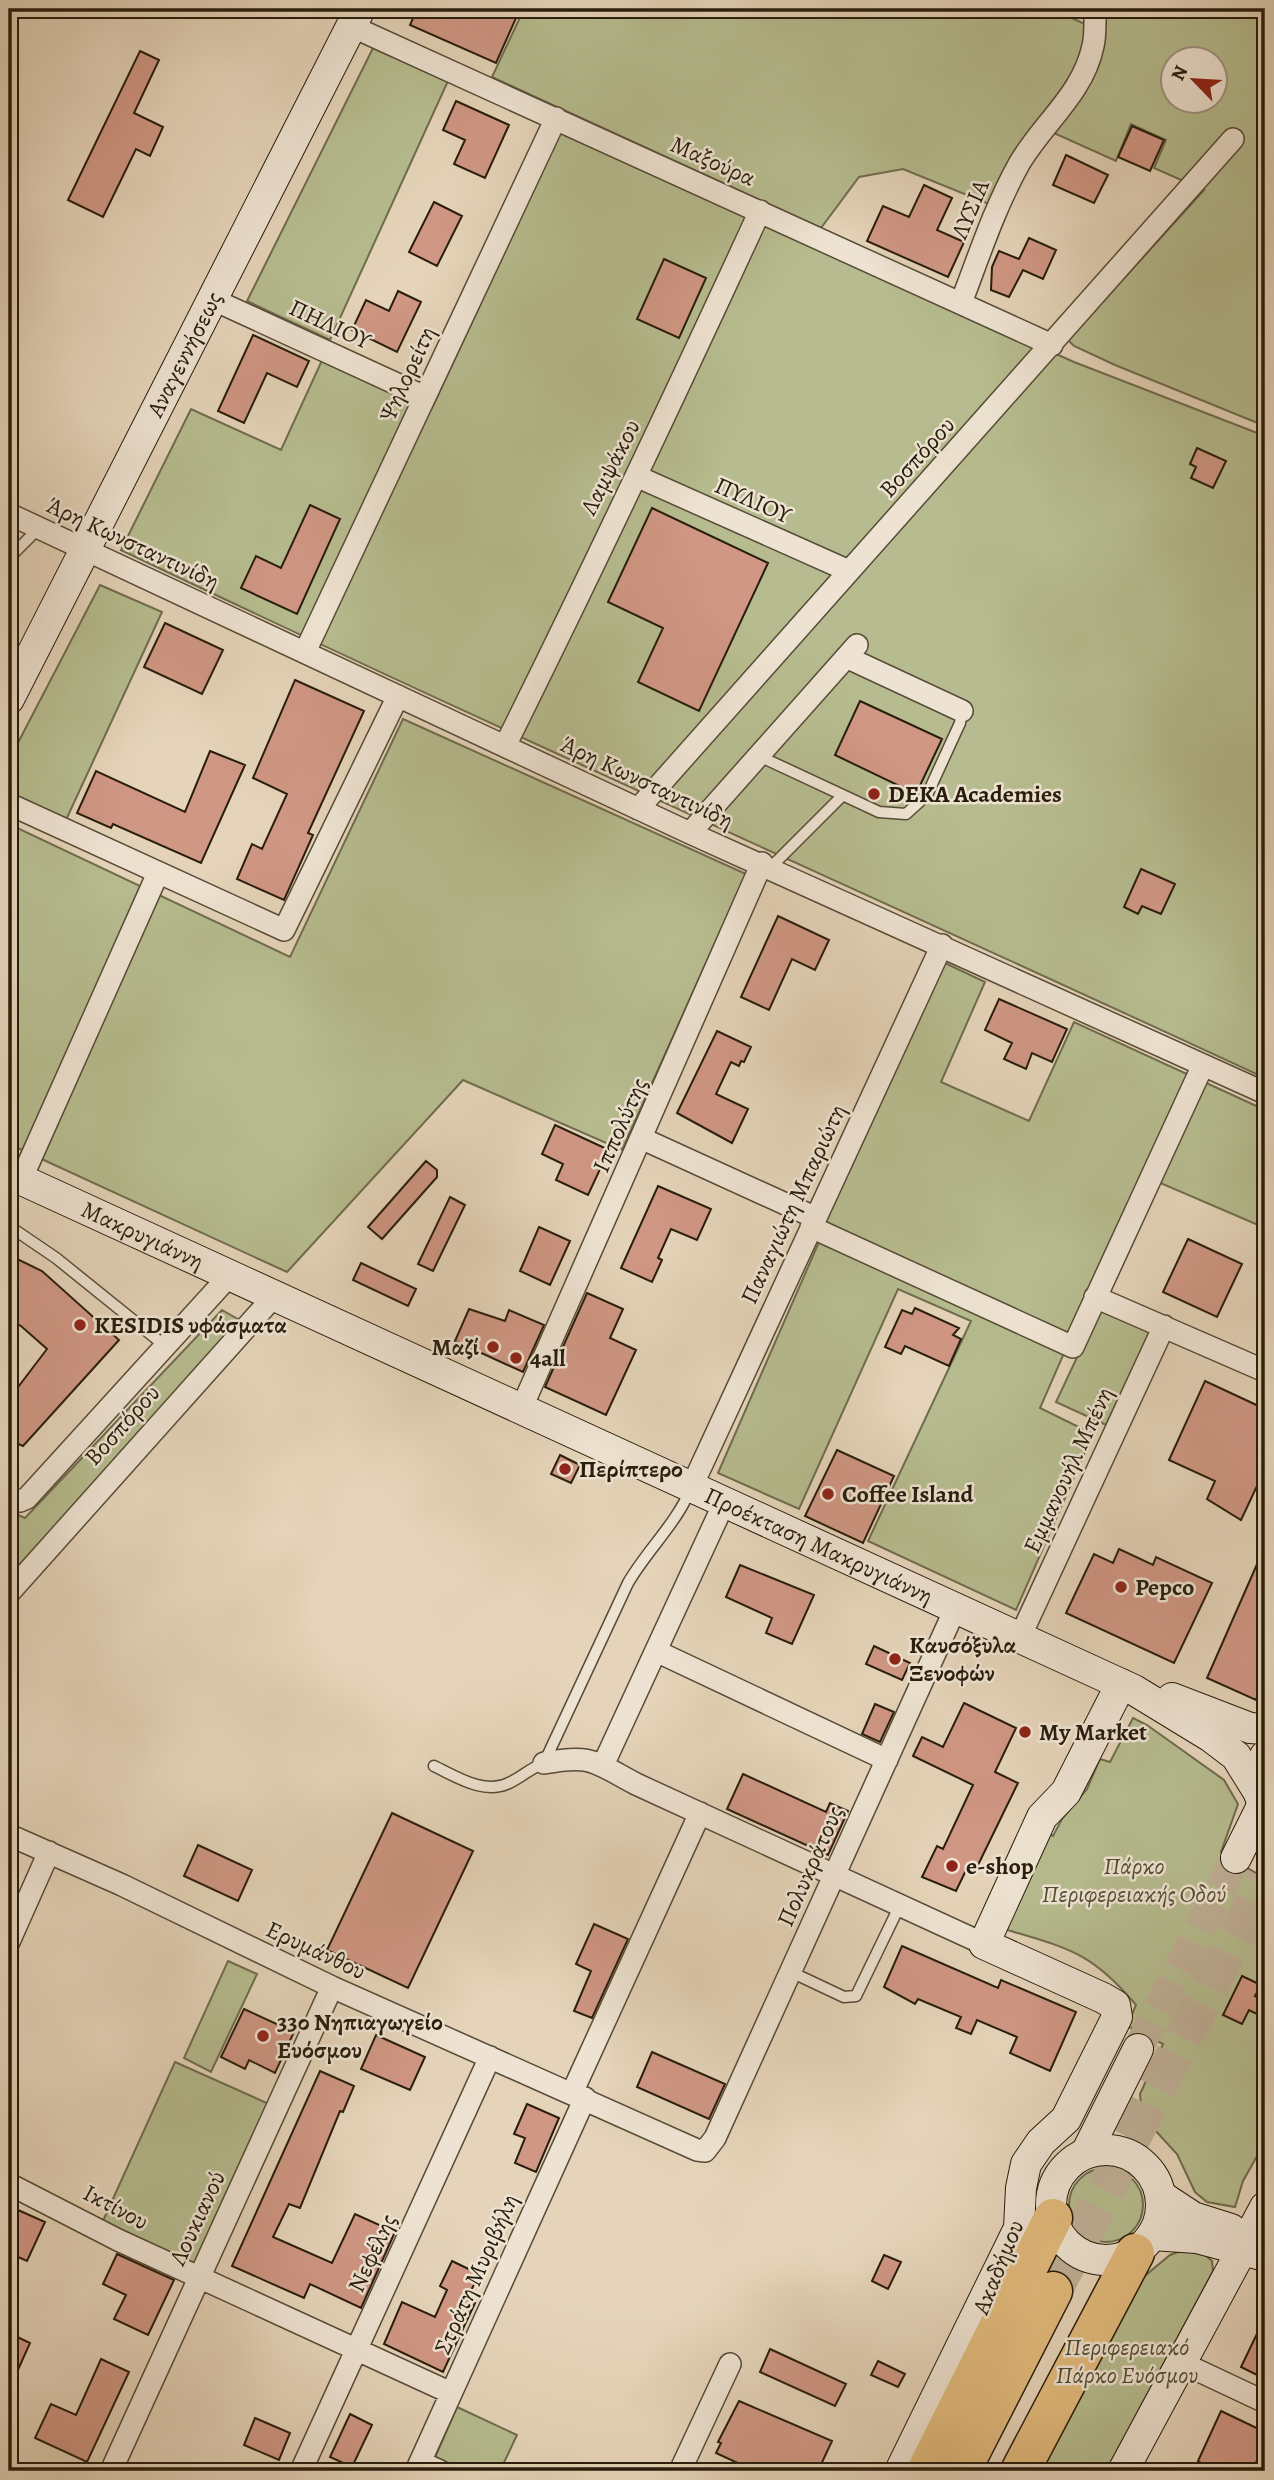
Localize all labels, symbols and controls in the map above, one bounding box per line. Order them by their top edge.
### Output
north arrow [1158,46,1228,116]
text: N [1165,61,1194,85]
street label: Μαξούρα [665,128,761,194]
street label: ΛΥΣΙΑ [943,174,997,244]
street label: Αναγεννήσεως [139,286,230,423]
street label: ΠΗΛΙΟΥ [284,291,377,357]
street label: Ψηλορείτη [371,321,443,427]
street label: Βοσπόρου [872,410,962,504]
street label: Λαμψάκου [572,414,648,521]
street label: ΠΥΛΙΟΥ [710,469,797,531]
street label: Άρη Κωνσταντινίδη [41,489,225,597]
street label: Άρη Κωνσταντινίδη [555,728,739,836]
place label: DEKA Academies [888,778,1062,810]
marker: DEKA Academies [866,786,882,802]
street label: Ιππολύτης [585,1073,655,1177]
street label: Παναγιώτη Μπαριώτη [733,1099,853,1309]
street label: Μακρυγιάννη [76,1193,209,1277]
place label: KESIDIS υφάσματα [94,1309,287,1341]
marker: KESIDIS υφάσματα [72,1317,88,1333]
place label: Μαζί [432,1331,480,1363]
marker: Μαζί [485,1339,501,1355]
place label: 4all [530,1342,566,1374]
marker: 4all [508,1350,524,1366]
street label: Βοσπόρου [77,1378,167,1472]
street label: Εμμανουήλ Μπένη [1015,1382,1121,1558]
place label: Περίπτερο [579,1453,683,1485]
marker: Περίπτερο [557,1461,573,1477]
place label: Coffee Island [842,1478,974,1510]
street label: Προέκταση Μακρυγιάννη [700,1479,938,1612]
marker: Coffee Island [820,1486,836,1502]
place label: Pepco [1135,1571,1194,1603]
marker: Pepco [1113,1579,1129,1595]
place label: Καυσόξυλα Ξενοφών [909,1629,1017,1689]
marker: Καυσόξυλα Ξενοφών [887,1651,903,1667]
place label: Μy Μarket [1039,1716,1147,1748]
marker: Μy Μarket [1017,1724,1033,1740]
street label: Πολυκράτους [769,1801,851,1931]
place label: e-shop [966,1850,1034,1882]
park label: Πάρκο Περιφερειακής Οδού [1042,1850,1226,1910]
marker: e-shop [944,1858,960,1874]
street label: Ερυμάνθου [261,1913,371,1987]
place label: 33ο Νηπιαγωγείο Ευόσμου [277,2006,443,2066]
marker: 33ο Νηπιαγωγείο Ευόσμου [255,2028,271,2044]
street label: Λουκιανού [161,2166,233,2271]
street label: Ικτίνου [78,2177,154,2237]
street label: Στράτη Μυριβήλη [426,2189,526,2359]
street label: Νεφέλης [340,2209,404,2297]
street label: Ακαδήμου [964,2215,1031,2320]
park label: Περιφερειακό Πάρκο Ευόσμου [1056,2331,1198,2391]

